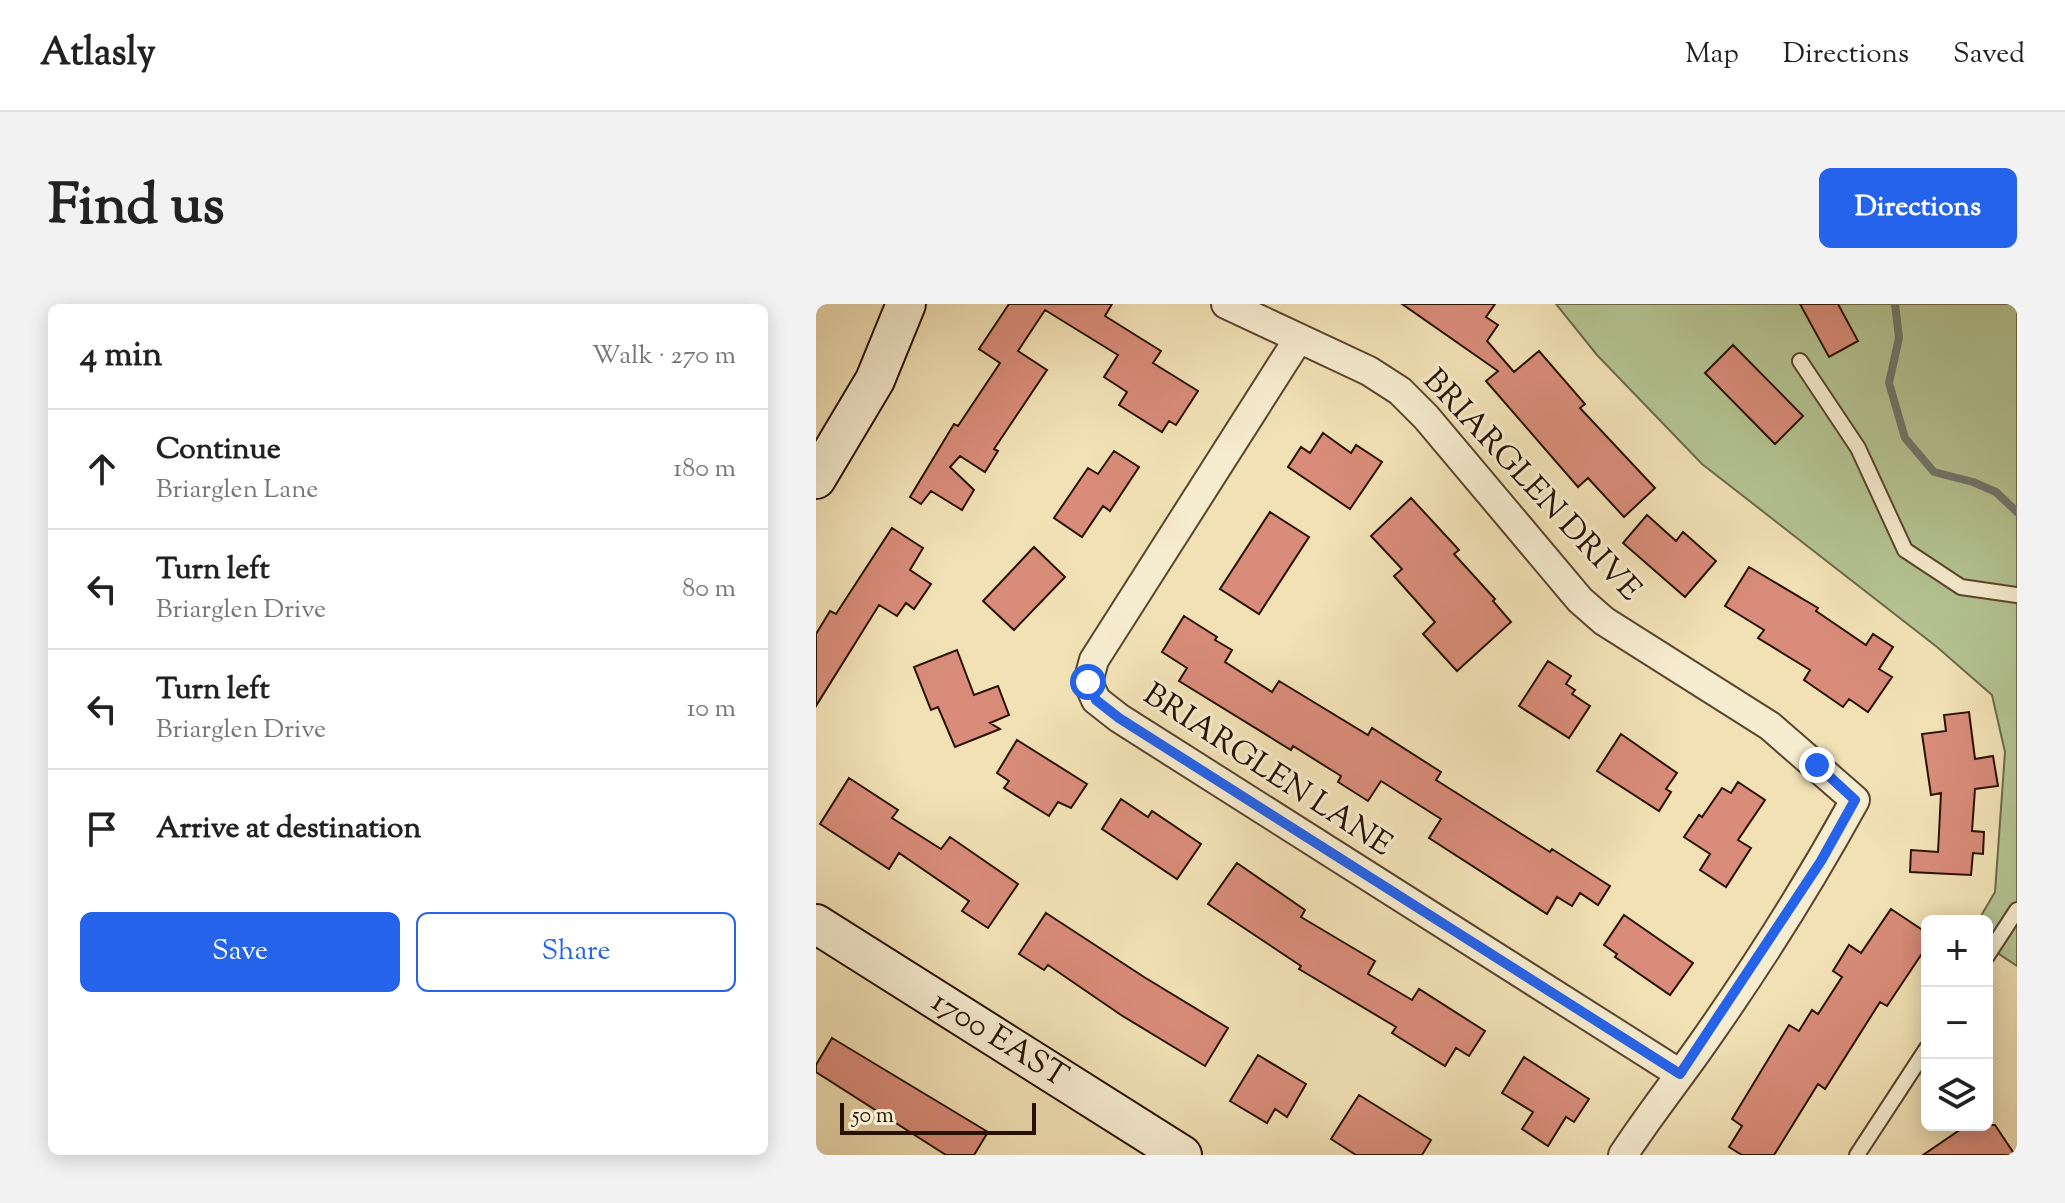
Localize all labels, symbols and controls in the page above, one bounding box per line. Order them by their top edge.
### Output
text: Atlasly [40,28,156,82]
text: Map [1685,35,1739,75]
text: Directions [1783,35,1909,75]
text: Saved [1953,35,2025,75]
text: Find us [48,168,224,249]
button: Directions [1819,168,2017,248]
text: 4 min [80,332,162,381]
text: Walk · 270 m [592,338,736,375]
street label: BRIARGLEN DRIVE [1411,360,1651,612]
text: Continue [156,429,281,472]
icon: ahead [80,447,124,491]
text: 180 m [673,451,736,488]
text: Briarglen Lane [156,472,318,509]
text: Turn left [156,549,270,592]
icon: left [80,567,124,611]
text: 80 m [682,571,736,608]
text: Briarglen Drive [156,592,326,629]
route start [1070,664,1106,700]
text: Turn left [156,669,270,712]
street label: BRIARGLEN LANE [1133,673,1401,869]
icon: left [80,687,124,731]
text: 10 m [687,691,736,728]
text: Briarglen Drive [156,712,326,749]
route end [1799,747,1835,783]
icon: arrive [80,807,124,851]
text: Arrive at destination [156,808,421,851]
button: Save [80,912,400,992]
button: Share [416,912,736,992]
map controls [1921,915,1993,1131]
button: + [1921,915,1993,987]
street label: 1700 EAST [922,980,1076,1100]
button: − [1921,987,1993,1059]
button: layers [1921,1059,1993,1131]
scale bar [840,1099,1036,1135]
text: 50 m [852,1101,894,1133]

